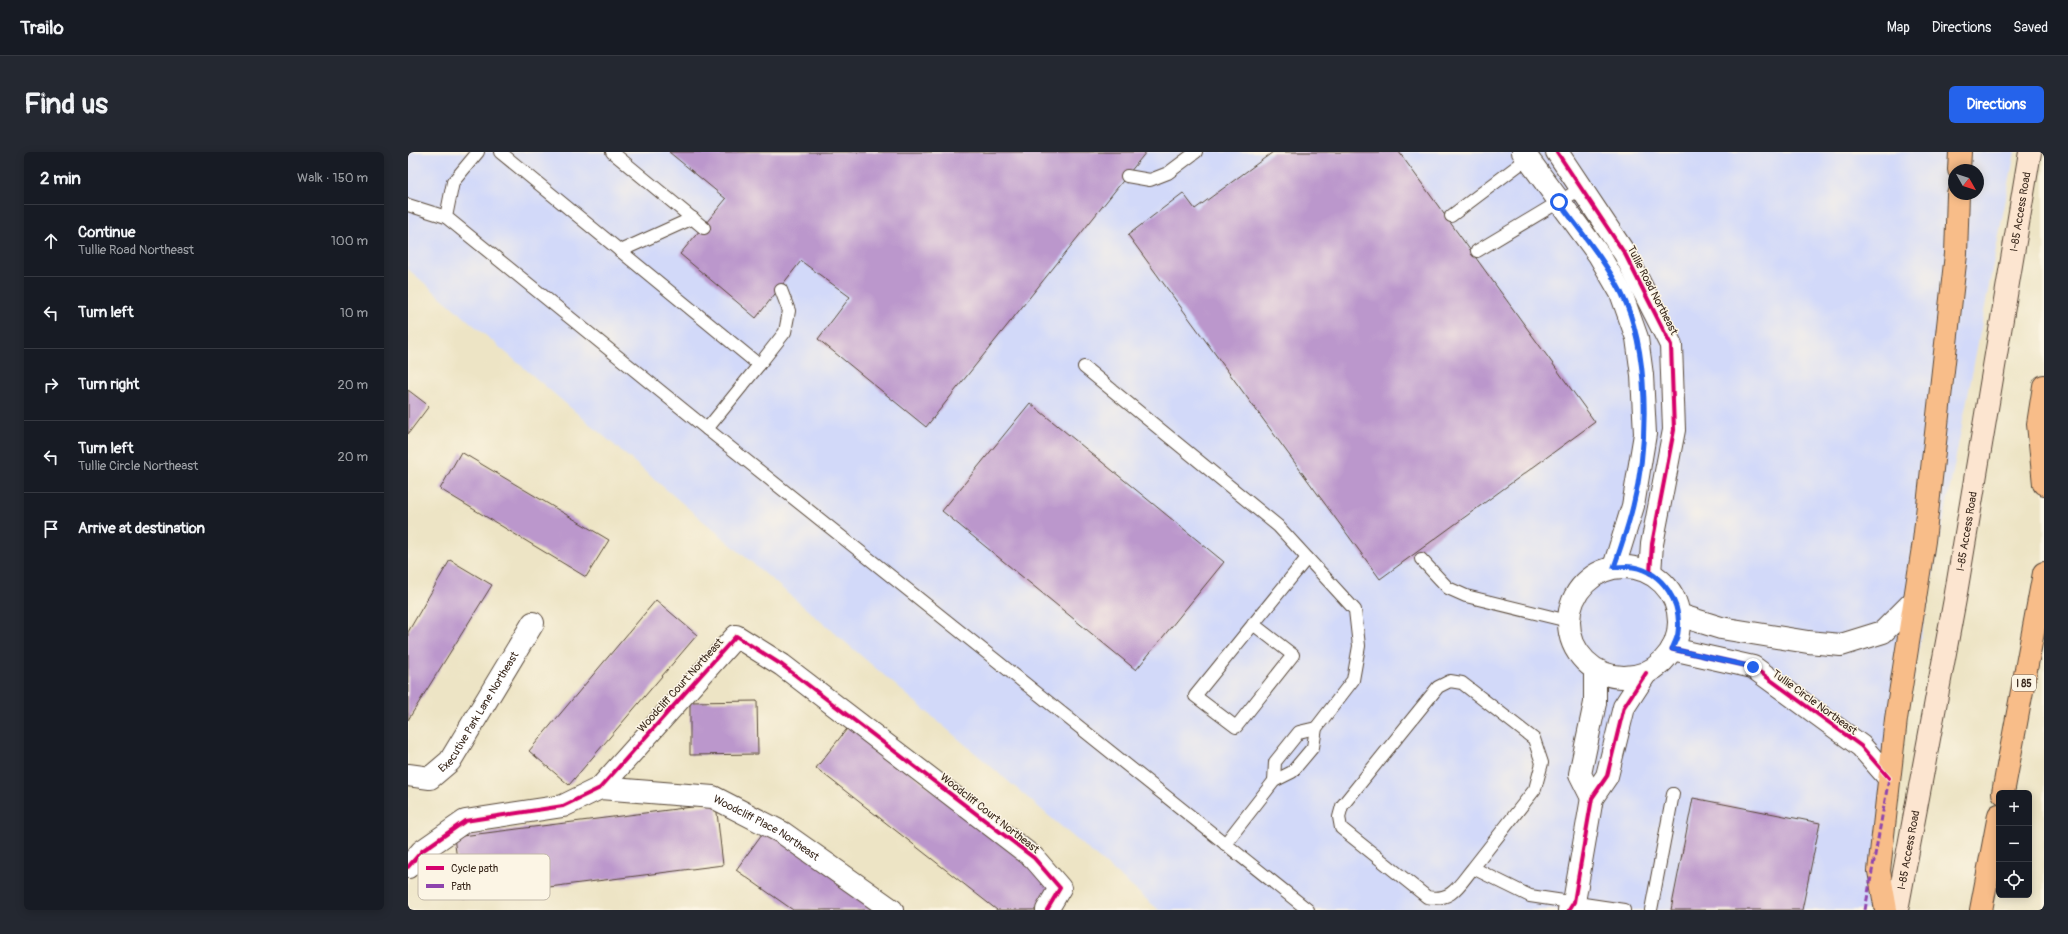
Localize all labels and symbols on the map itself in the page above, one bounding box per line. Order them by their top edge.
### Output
north arrow [1948,164,1984,200]
street label: I-85 Access Road [2007,171,2034,253]
route start [1550,193,1568,211]
street label: Tullie Road Northeast [1624,244,1681,337]
street label: I-85 Access Road [1954,491,1980,572]
street label: Woodcliff Court Northeast [635,635,726,735]
street label: Executive Park Lane Northeast [436,649,522,775]
route end [1744,658,1762,676]
street label: Tullie Circle Northeast [1770,667,1860,738]
road number: I 85 [2012,675,2036,691]
street label: Woodcliff Court Northeast [938,771,1042,856]
street label: Woodcliff Place Northeast [711,792,822,864]
street label: I-85 Access Road [1895,809,1922,891]
legend [418,854,550,900]
text: Cycle path [451,862,498,875]
text: Path [451,880,471,893]

